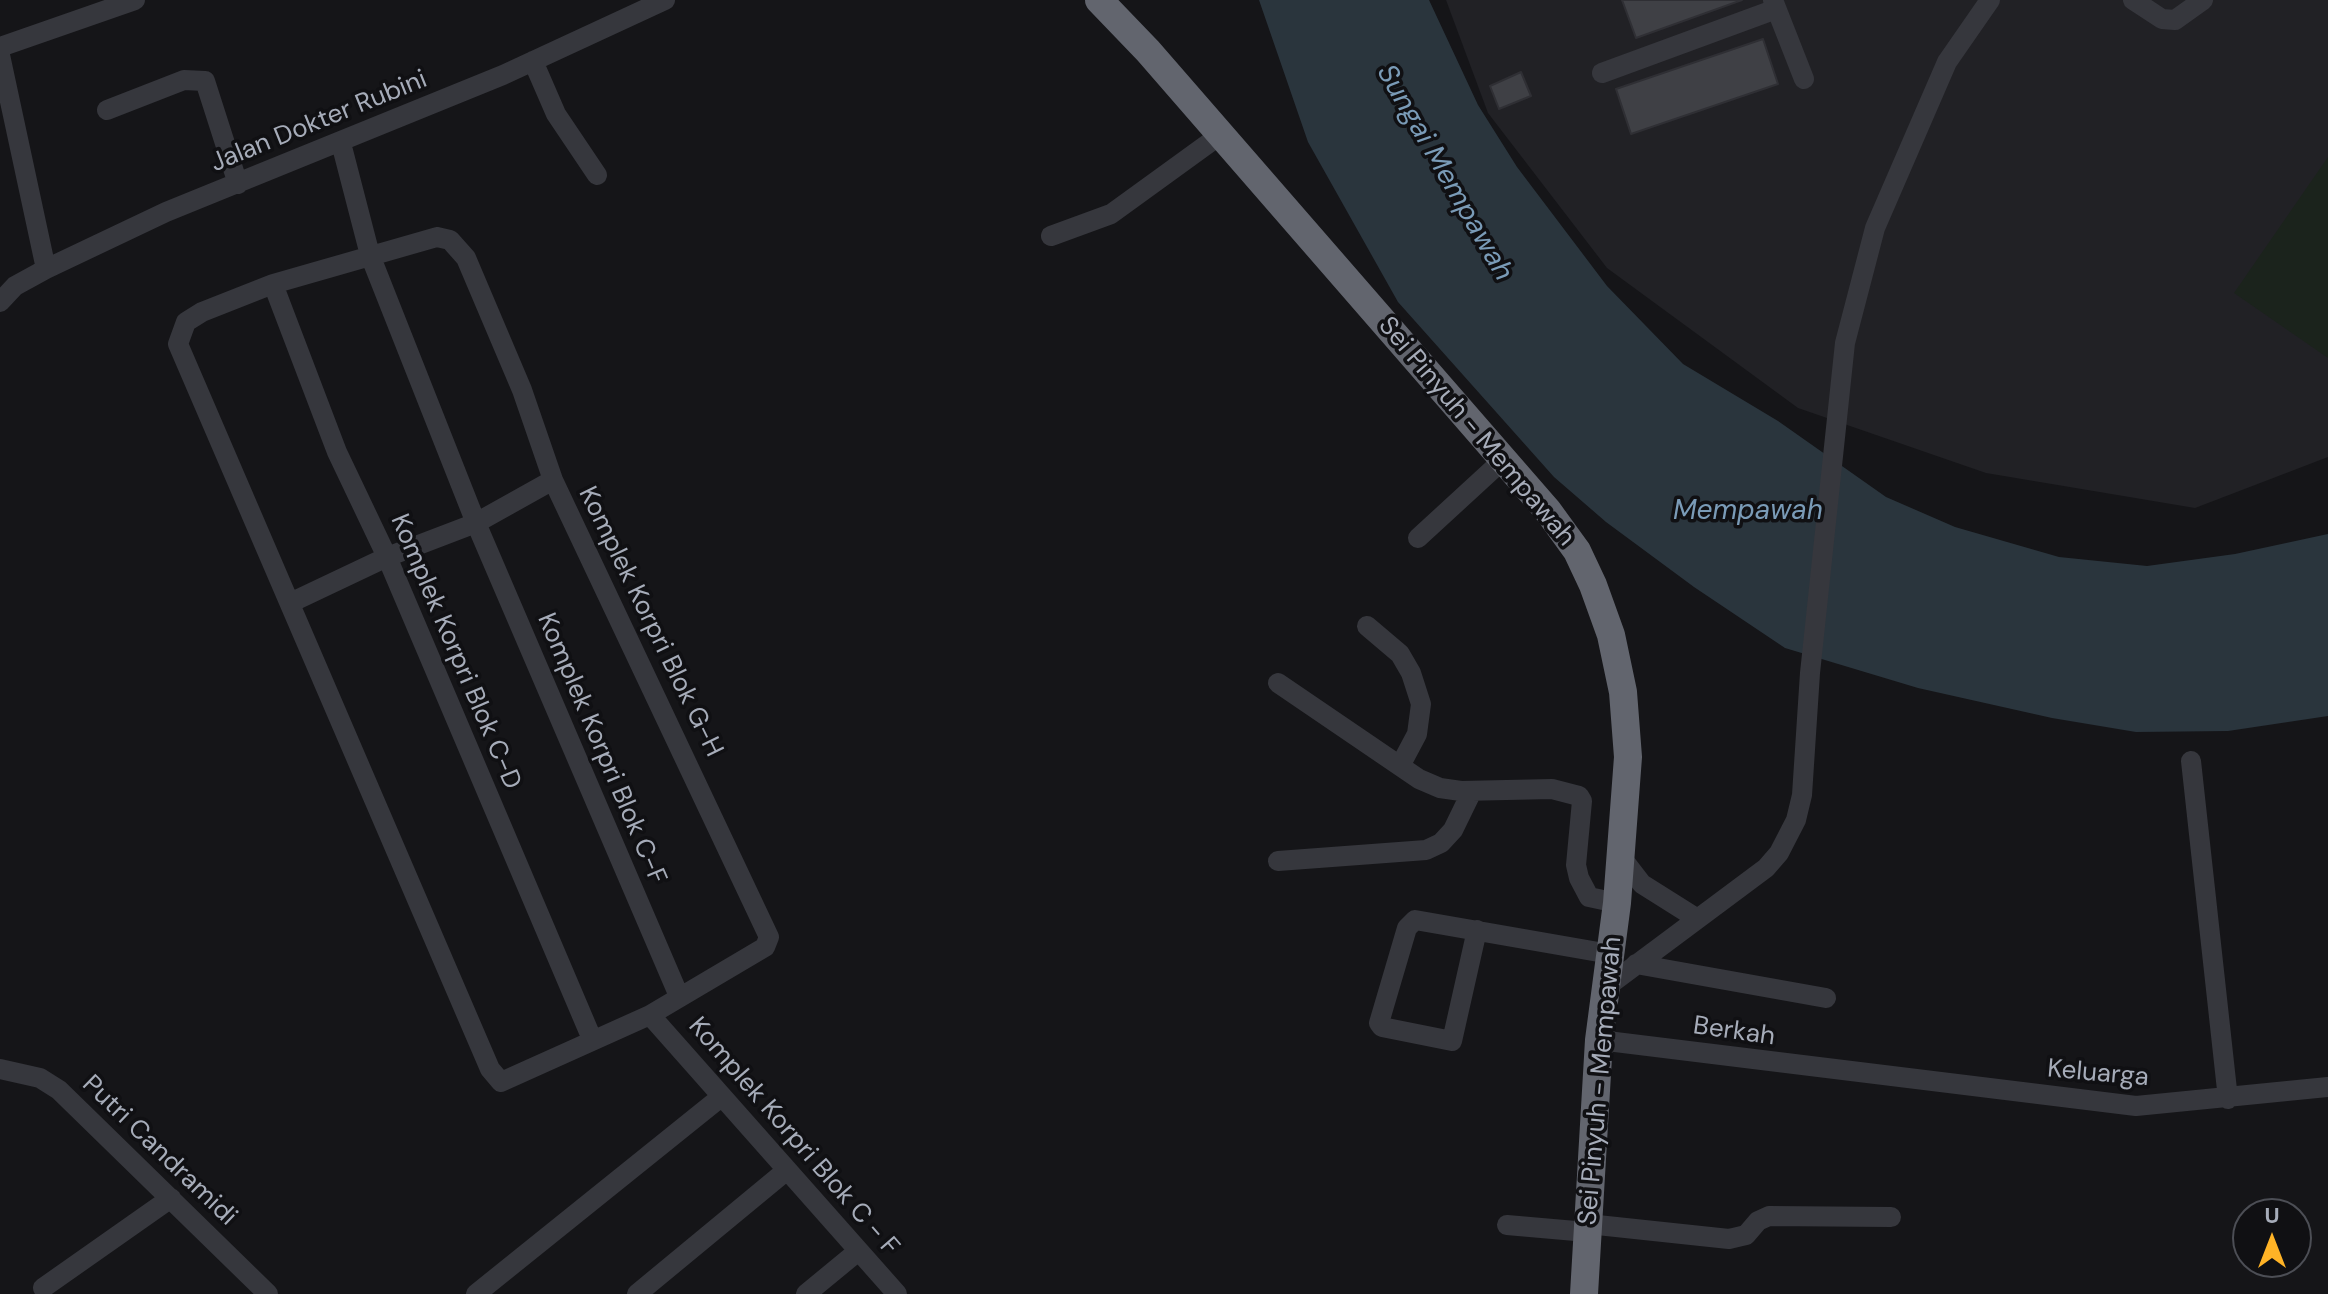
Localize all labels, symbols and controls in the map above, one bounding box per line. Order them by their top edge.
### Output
water label: Sungai Mempawah [1368,59,1520,287]
street label: Jalan Dokter Rubini [206,64,432,180]
street label: Sei Pinyuh - Mempawah [1371,311,1581,553]
street label: Komplek Korpri Blok G-H [571,482,729,762]
water label: Mempawah [1673,495,1823,529]
street label: Komplek Korpri Blok C-D [383,510,527,794]
street label: Komplek Korpri Blok C-F [530,609,672,889]
street label: Sei Pinyuh - Mempawah [1573,935,1629,1227]
street label: Komplek Korpri Blok C - F [681,1011,905,1263]
street label: Berkah [1691,1011,1777,1053]
street label: Keluarga [2046,1054,2150,1094]
street label: Putri Candramidi [75,1069,243,1233]
north arrow [2232,1198,2312,1278]
text: U [2264,1201,2280,1230]

